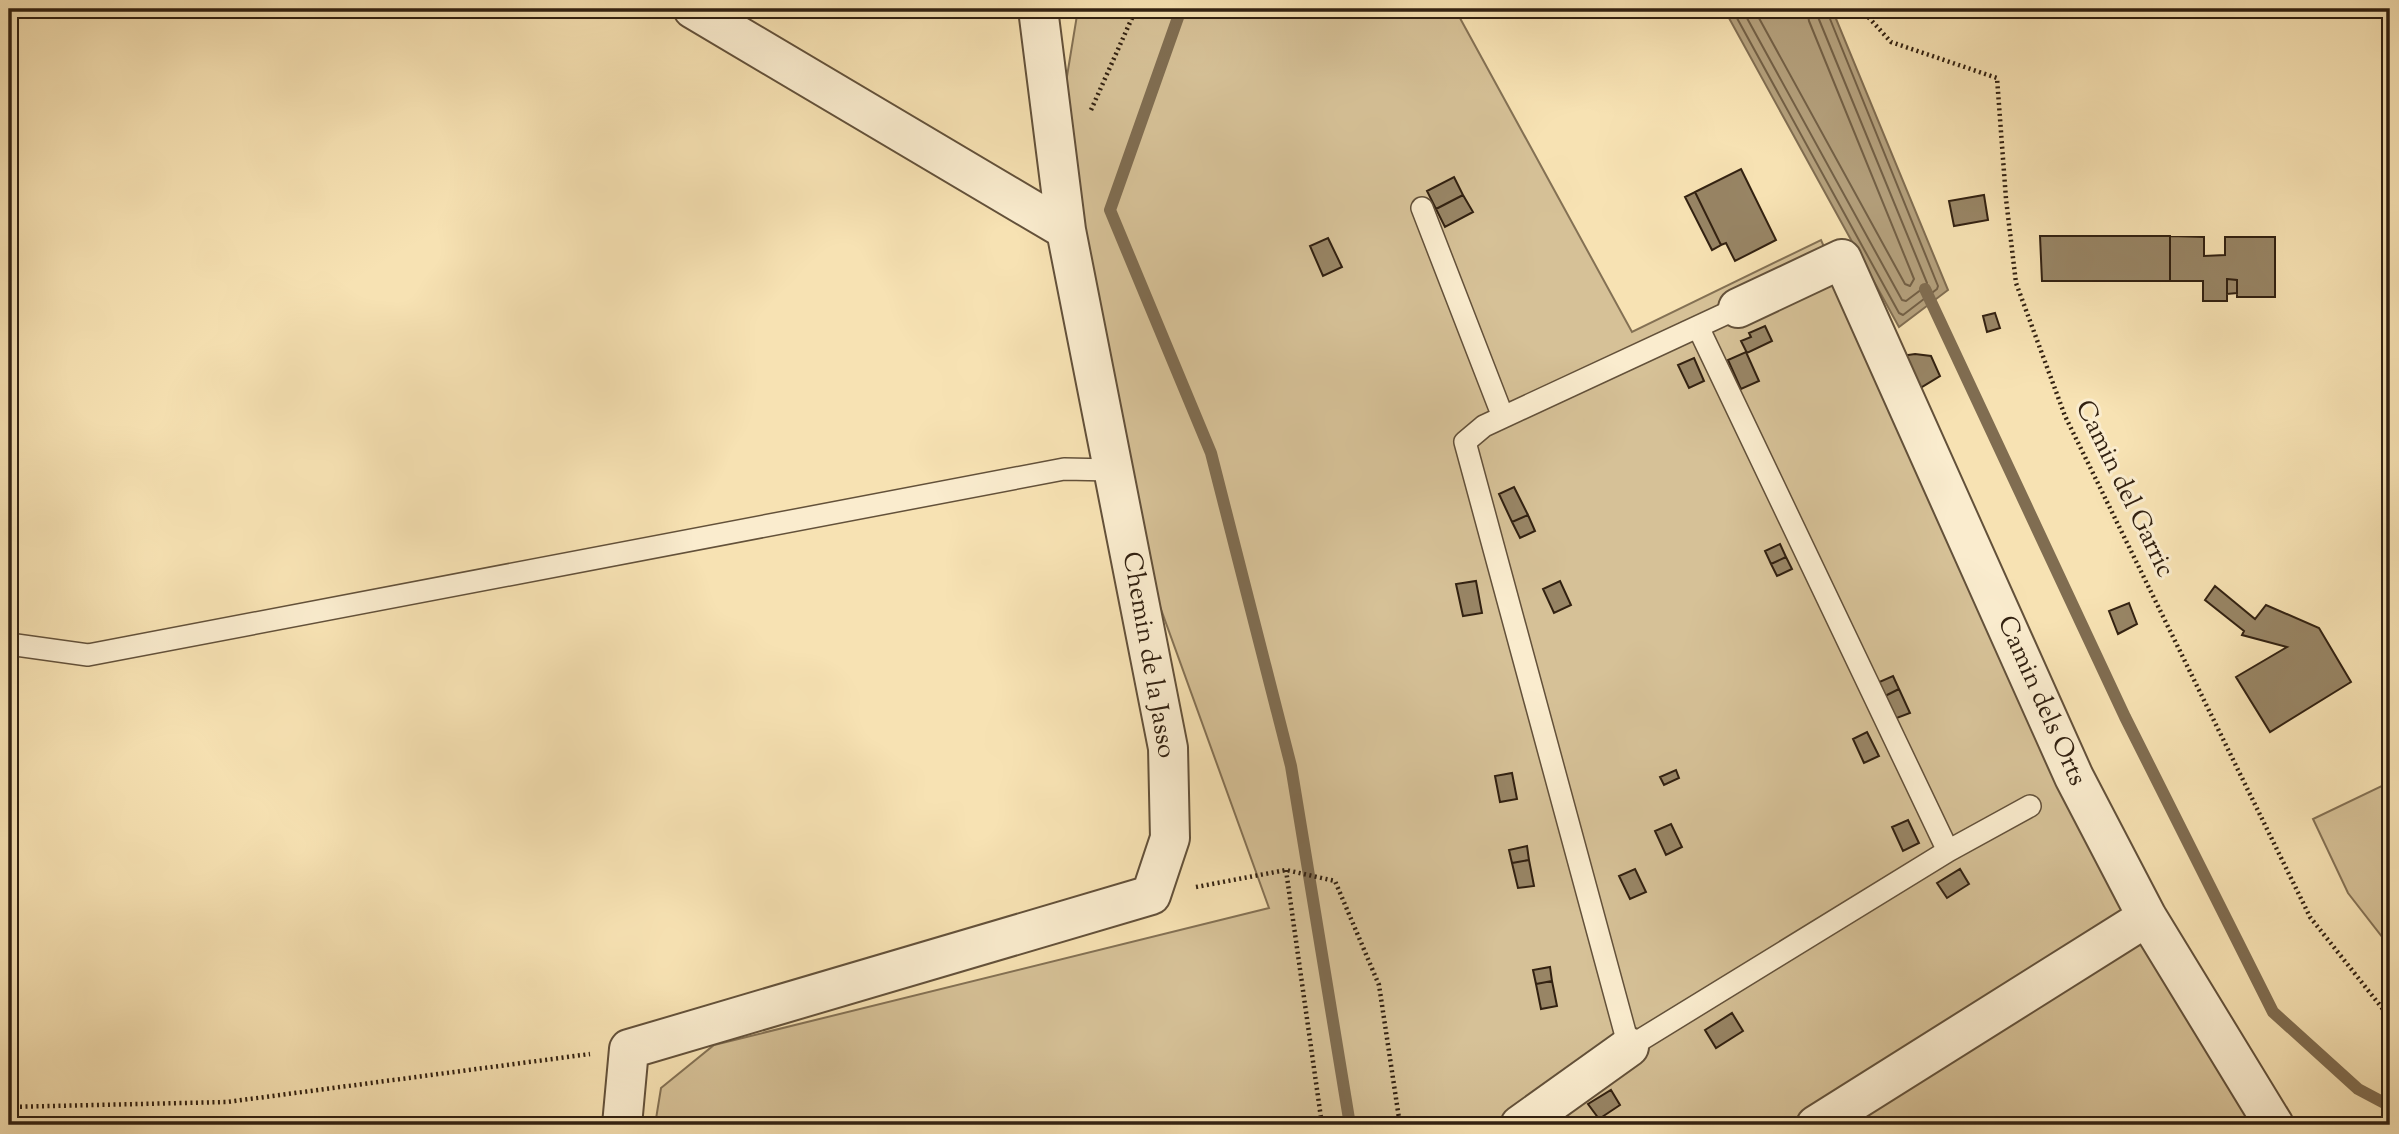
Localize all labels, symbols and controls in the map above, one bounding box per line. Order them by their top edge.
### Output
street label: Camin del Garric [2065,394,2183,584]
street label: Chemin de la Jasso [1112,549,1184,761]
street label: Camin dels Orts [1987,610,2095,792]

